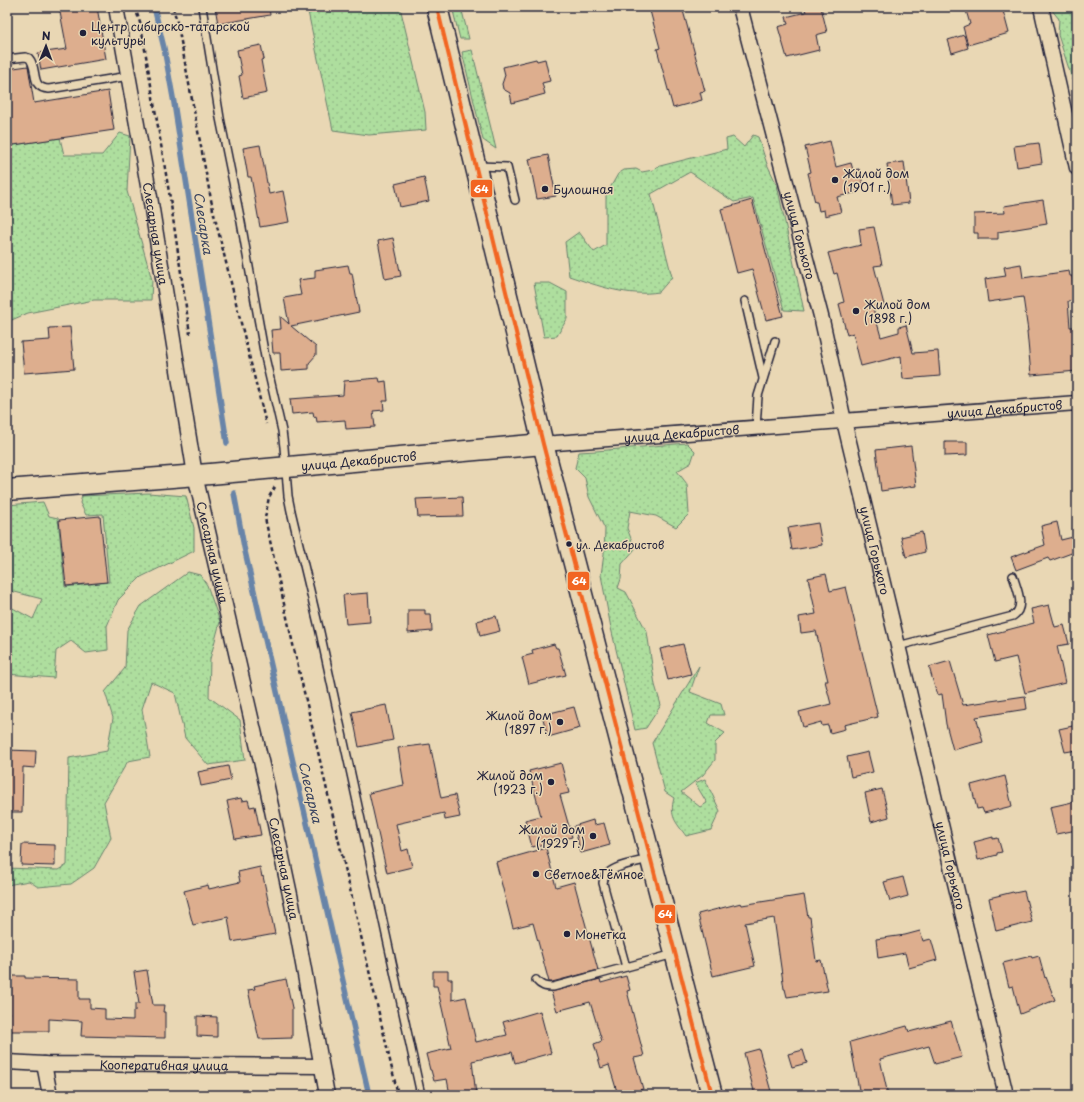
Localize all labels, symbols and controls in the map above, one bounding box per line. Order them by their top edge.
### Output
place label: Центр сибирско-татарской культуры [91,17,250,49]
north arrow [26,26,66,66]
text: N [42,27,51,44]
marker: Центр сибирско-татарской культуры [78,28,88,38]
place label: Жилой дом (1901 г.) [843,164,909,196]
marker: Жилой дом (1901 г.) [830,175,840,185]
line badge: 64 [470,179,493,198]
text: 64 [473,180,489,197]
place label: Булошная [553,180,613,198]
street label: Слесарная улица [139,181,173,287]
marker: Булошная [540,184,550,194]
street label: улица Горького [780,189,820,282]
water label: Слесарка [190,190,218,256]
place label: Жилой дом (1898 г.) [864,295,930,327]
marker: Жилой дом (1898 г.) [851,306,861,316]
street label: улица Декабристов [946,395,1063,422]
street label: улица Декабристов [623,420,740,447]
street label: улица Декабристов [300,446,417,475]
street label: Слесарная улица [192,500,233,605]
street label: улица Горького [856,504,894,597]
place label: ул. Декабристов [576,536,664,553]
marker: ул. Декабристов [564,539,574,549]
line badge: 64 [567,571,590,591]
text: 64 [571,572,587,589]
place label: Жилой дом (1897 г.) [486,706,552,738]
marker: Жилой дом (1897 г.) [555,717,565,727]
water label: Слесарка [295,759,328,826]
place label: Жилой дом (1923 г.) [477,766,543,798]
marker: Жилой дом (1923 г.) [546,777,556,787]
street label: Слесарная улица [265,816,304,921]
street label: улица Горького [932,819,970,912]
place label: Жилой дом (1929 г.) [519,820,585,852]
marker: Жилой дом (1929 г.) [588,831,598,841]
place label: Светлое&Тёмное [544,865,644,883]
marker: Светлое&Тёмное [531,869,541,879]
line badge: 64 [654,904,676,924]
text: 64 [657,905,673,922]
place label: Монетка [575,925,627,943]
marker: Монетка [562,929,572,939]
street label: Кооперативная улица [99,1055,229,1074]

